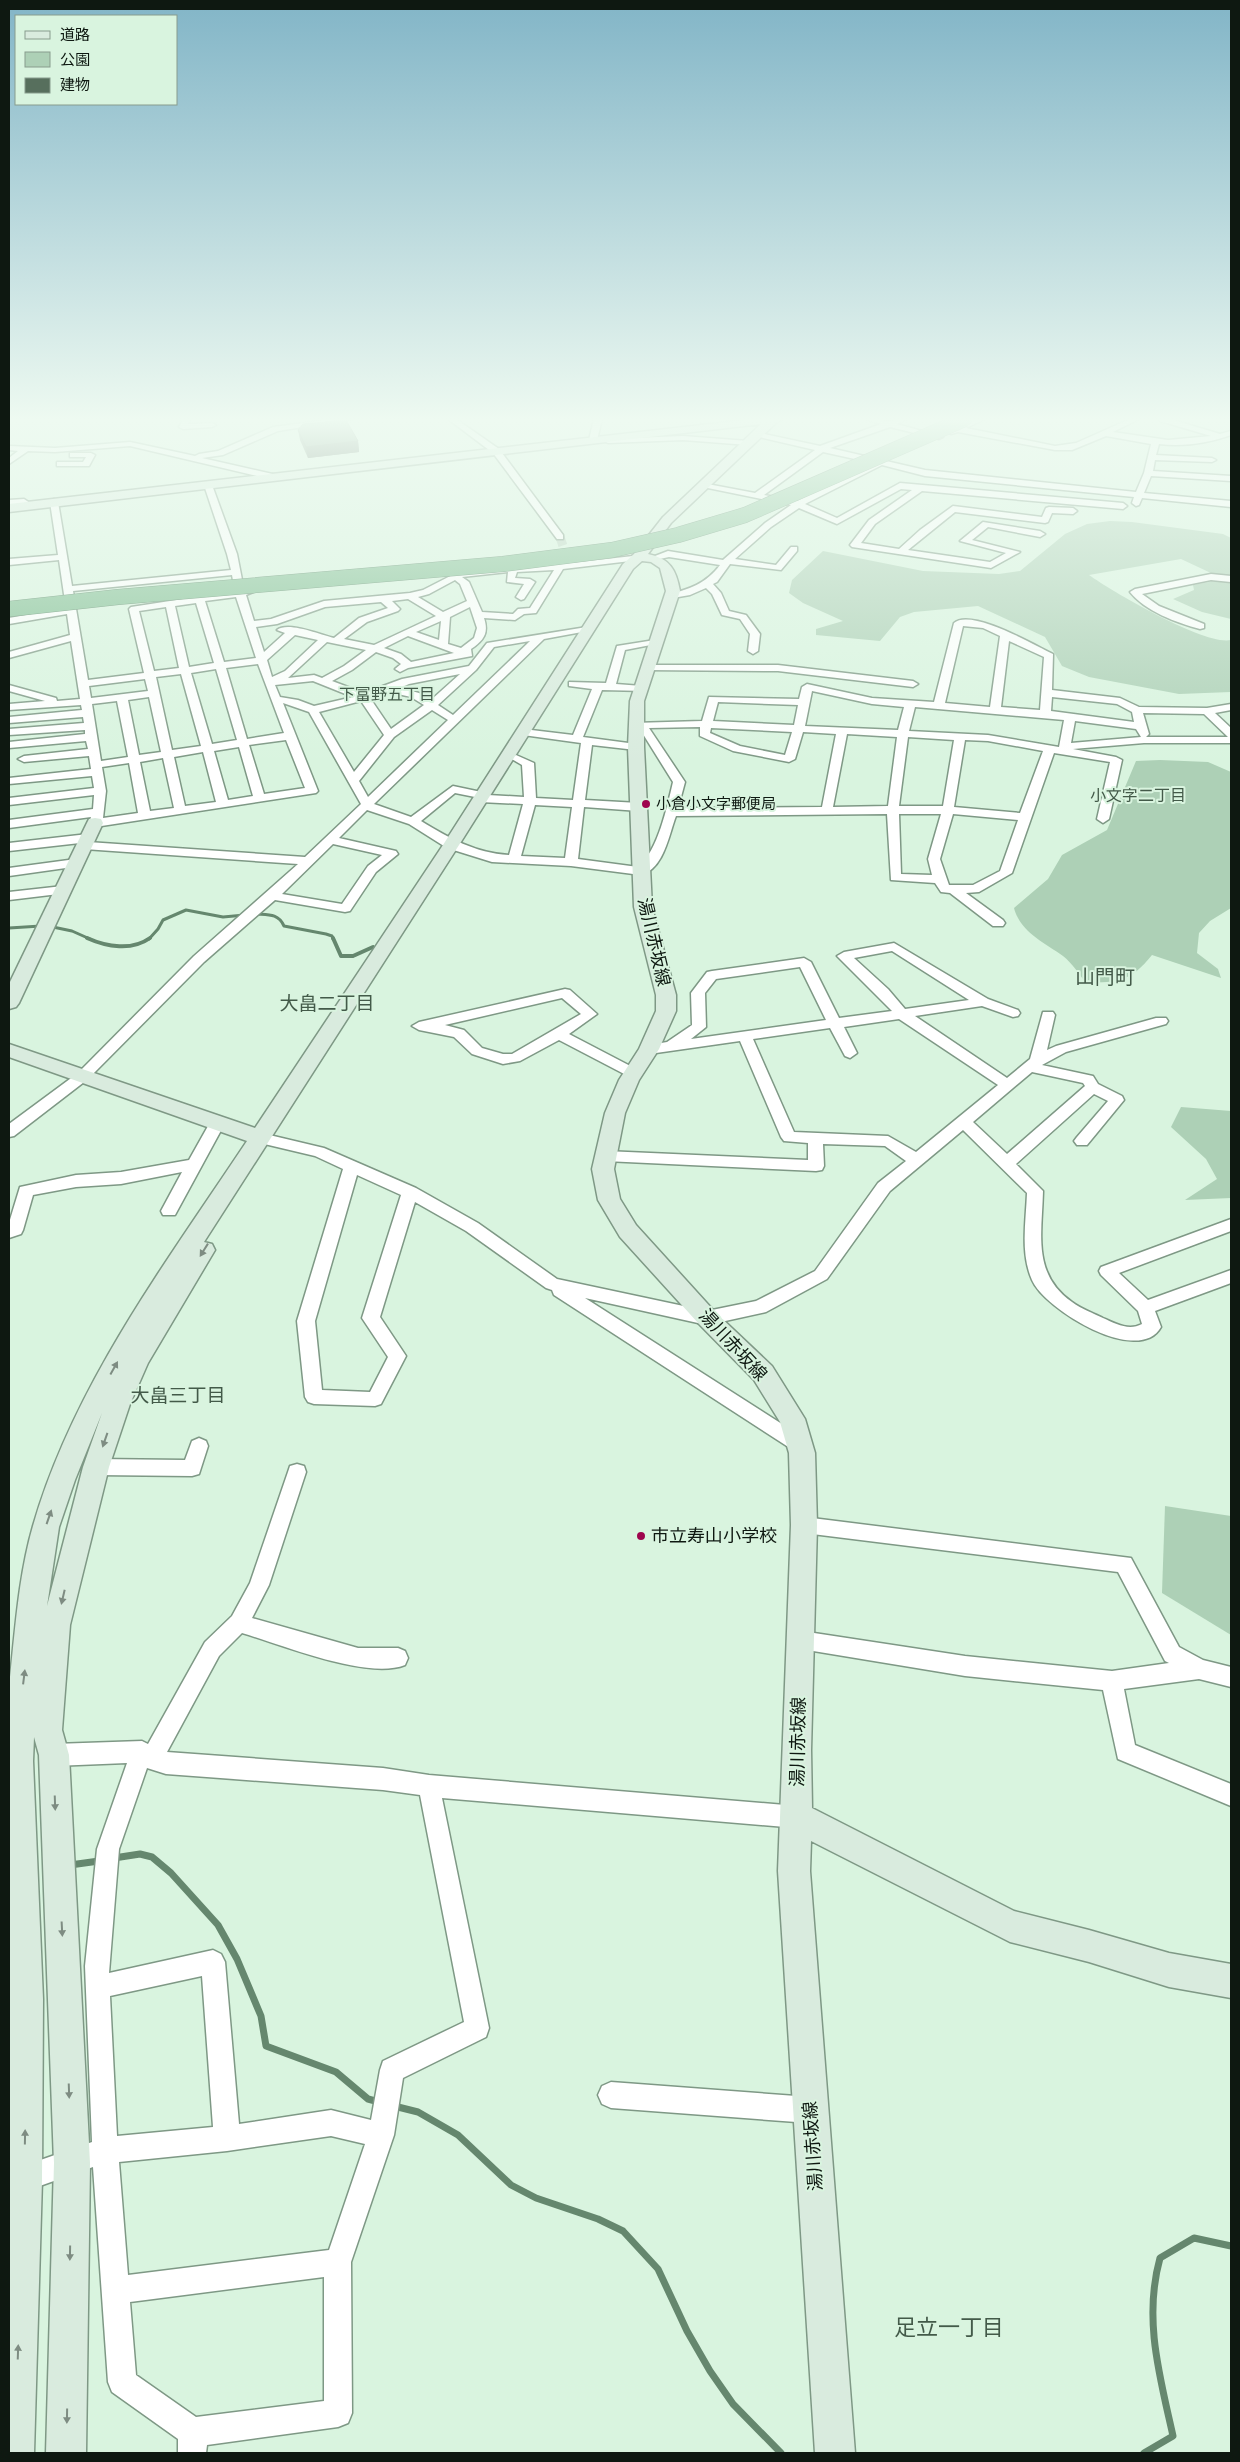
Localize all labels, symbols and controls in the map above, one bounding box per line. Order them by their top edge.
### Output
legend [15,15,178,105]
text: 道路 [60,27,90,43]
text: 公園 [60,52,90,68]
text: 建物 [60,77,90,93]
district label: 下富野五丁目 [339,686,435,703]
district label: 小文字二丁目 [1090,787,1186,804]
place label: 小倉小文字郵便局 [656,796,776,812]
marker: 小倉小文字郵便局 [640,798,652,810]
street label: 湯川赤坂線 [634,896,674,988]
district label: 山門町 [1075,966,1135,988]
district label: 大畠二丁目 [279,993,375,1014]
one-way arrow [200,1243,209,1257]
street label: 湯川赤坂線 [695,1305,771,1385]
one-way arrow [109,1361,118,1375]
district label: 大畠三丁目 [130,1385,226,1406]
one-way arrow [101,1432,108,1447]
one-way arrow [46,1509,54,1524]
place label: 市立寿山小学校 [651,1526,777,1546]
marker: 市立寿山小学校 [635,1530,647,1542]
one-way arrow [59,1589,67,1604]
one-way arrow [20,1669,28,1685]
street label: 湯川赤坂線 [787,1697,809,1787]
one-way arrow [52,1796,60,1812]
one-way arrow [59,1921,67,1937]
one-way arrow [66,2083,74,2099]
street label: 湯川赤坂線 [800,2100,826,2192]
one-way arrow [21,2129,29,2145]
one-way arrow [66,2246,74,2262]
district label: 足立一丁目 [894,2315,1004,2340]
one-way arrow [14,2344,22,2360]
one-way arrow [62,2408,70,2424]

